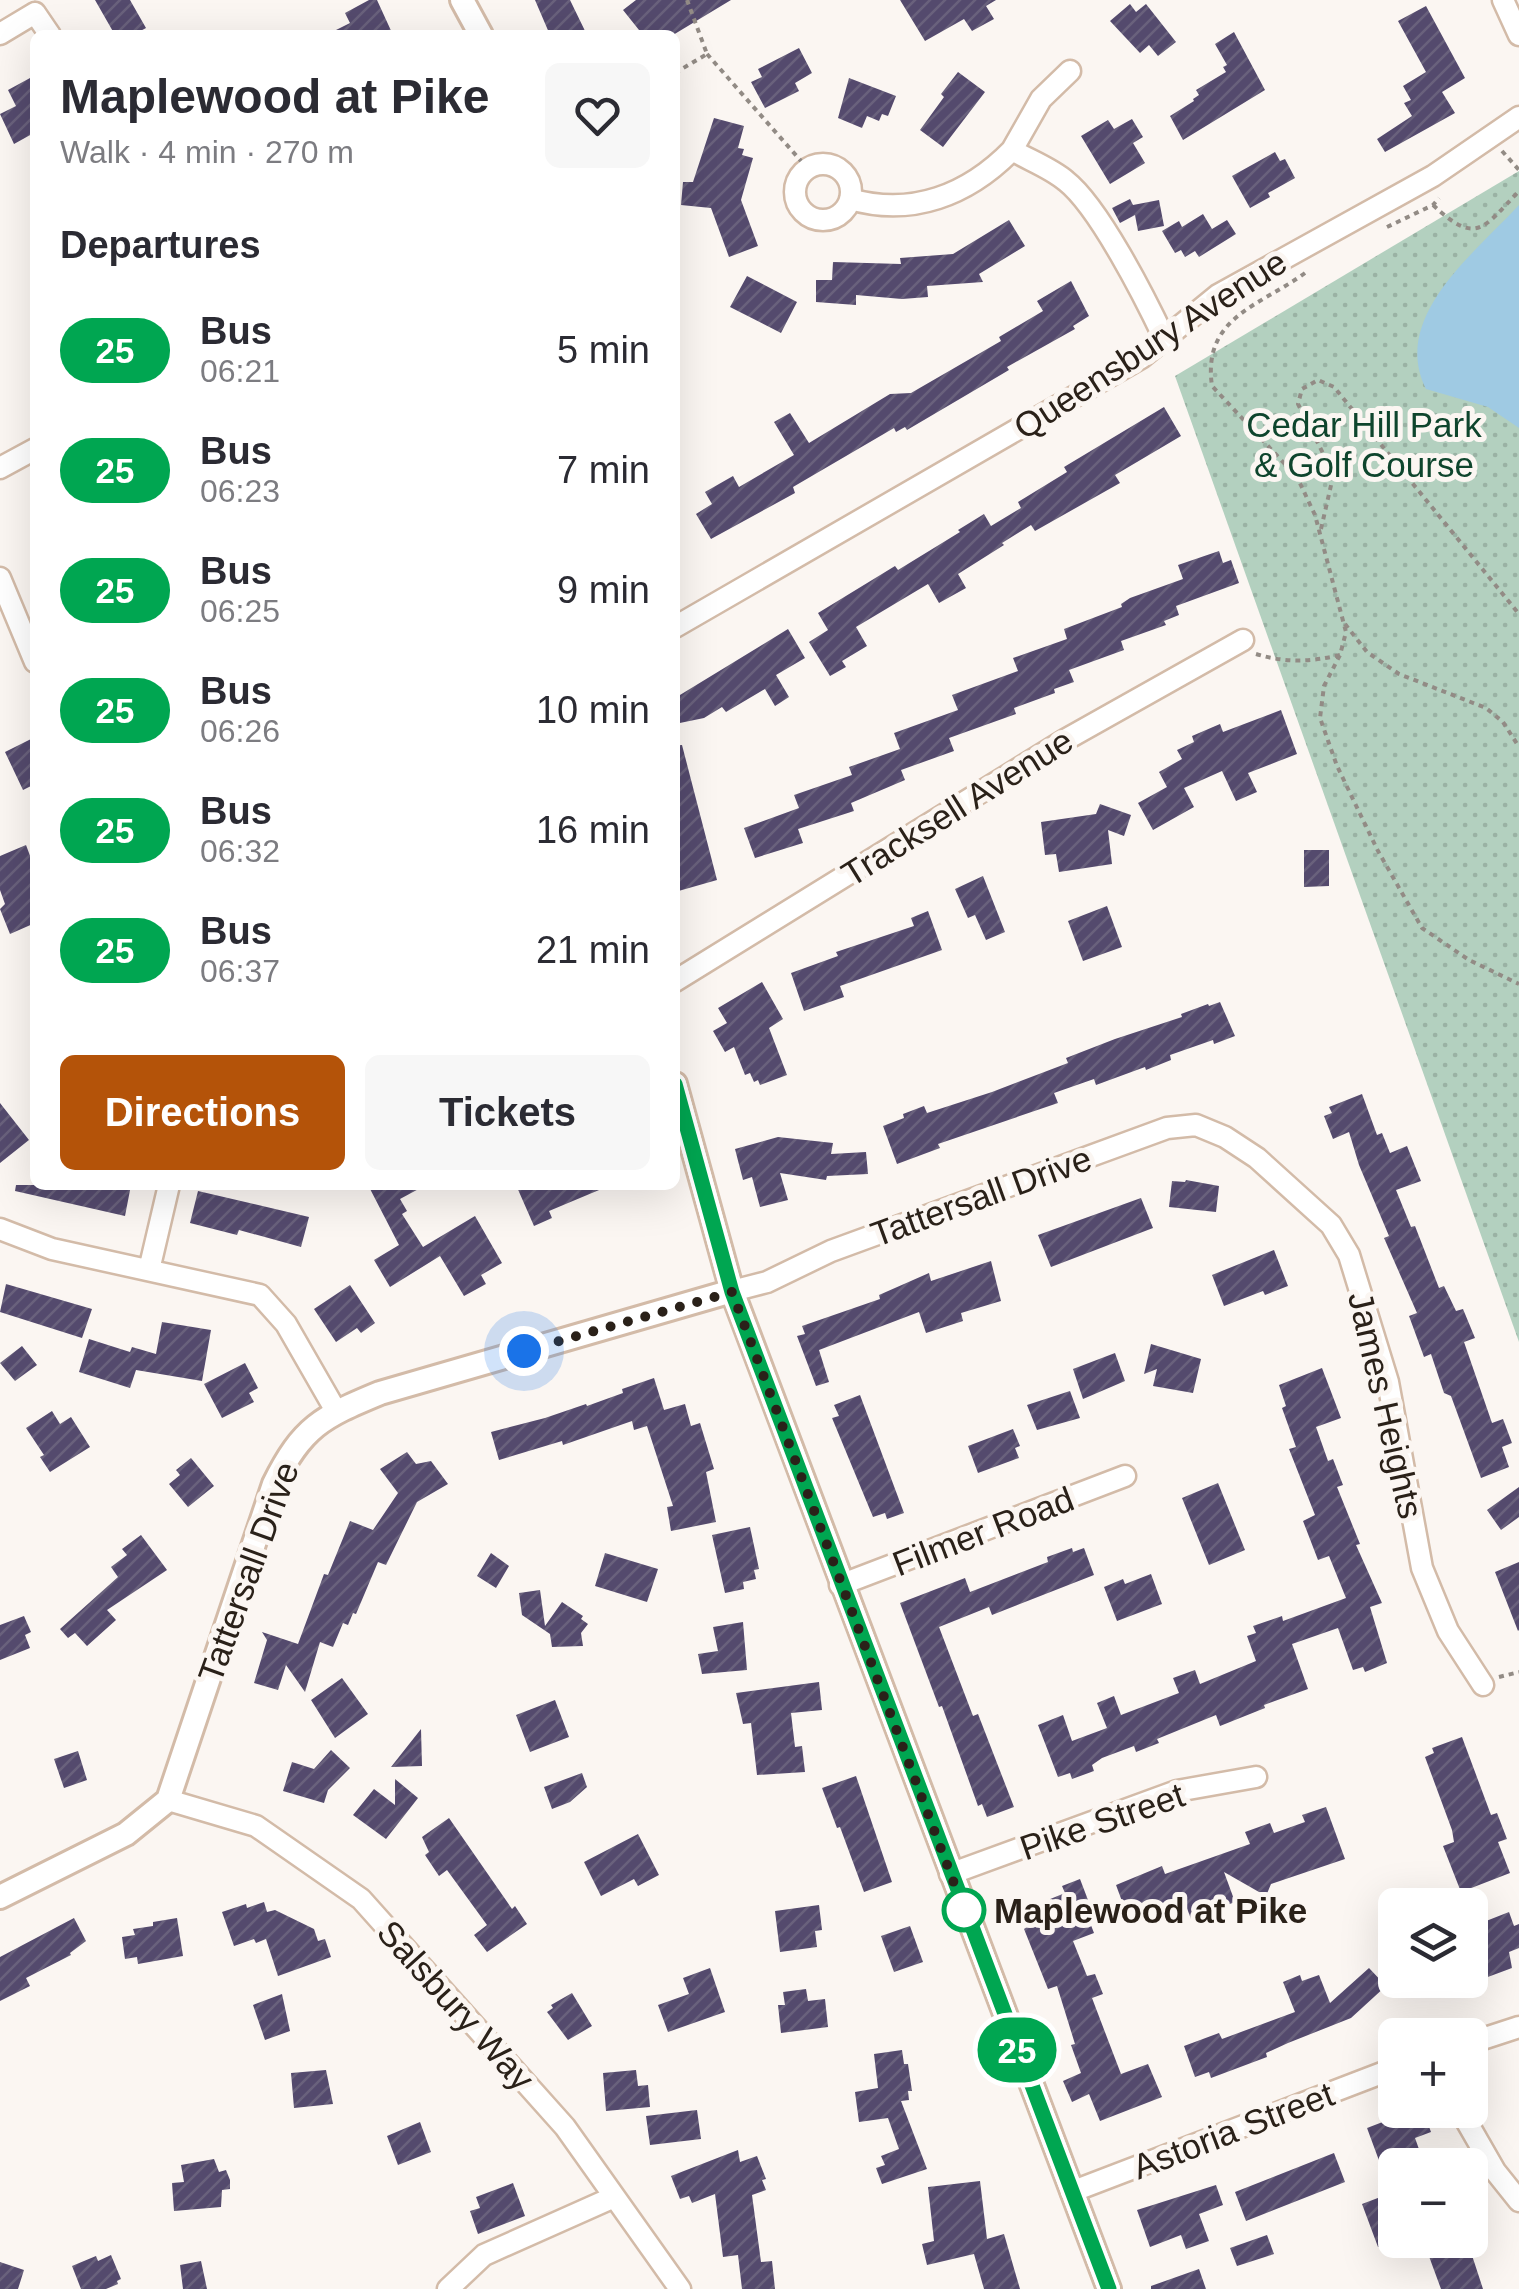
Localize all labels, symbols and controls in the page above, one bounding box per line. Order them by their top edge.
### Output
button: heart [545,63,650,168]
text: Maplewood at Pike [60,70,489,123]
text: Walk · 4 min · 270 m [60,134,354,170]
text: Departures [60,224,261,266]
street label: Queensbury Avenue [1007,241,1293,447]
text: Bus [200,310,272,352]
text: 5 min [557,329,650,371]
text: 25 [96,331,134,370]
text: 06:21 [200,353,280,389]
park label: Cedar Hill Park & Golf Course [1246,405,1482,484]
text: Bus [200,430,272,472]
text: 7 min [557,449,650,491]
text: 25 [96,451,134,490]
text: 06:23 [200,473,280,509]
text: Bus [200,550,272,592]
text: 9 min [557,569,650,611]
text: 25 [96,571,134,610]
text: 06:25 [200,593,280,629]
text: Bus [200,670,272,712]
text: 10 min [536,689,650,731]
text: 25 [96,691,134,730]
text: 06:26 [200,713,280,749]
street label: Tracksell Avenue [834,720,1080,894]
text: Bus [200,790,272,832]
text: 16 min [536,809,650,851]
text: 25 [96,811,134,850]
text: 06:32 [200,833,280,869]
text: Bus [200,910,272,952]
text: 21 min [536,929,650,971]
text: 25 [96,931,134,970]
text: 06:37 [200,953,280,989]
button: Directions [60,1055,345,1170]
button: Tickets [365,1055,650,1170]
street label: Tattersall Drive [866,1138,1096,1254]
street label: James Heights [1341,1288,1431,1522]
your location [499,1326,549,1376]
street label: Tattersall Drive [190,1457,306,1687]
street label: Filmer Road [887,1479,1079,1583]
street label: Pike Street [1015,1775,1190,1867]
map controls [1378,1888,1488,2258]
button: layers [1378,1888,1488,1998]
marker: Maplewood at Pike [943,1889,985,1931]
place label: Maplewood at Pike [994,1891,1307,1930]
street label: Salsbury Way [370,1912,543,2098]
line badge: 25 [972,2018,1062,2082]
button: + [1378,2018,1488,2128]
text: 25 [998,2031,1036,2070]
street label: Astoria Street [1127,2074,1339,2186]
button: − [1378,2148,1488,2258]

